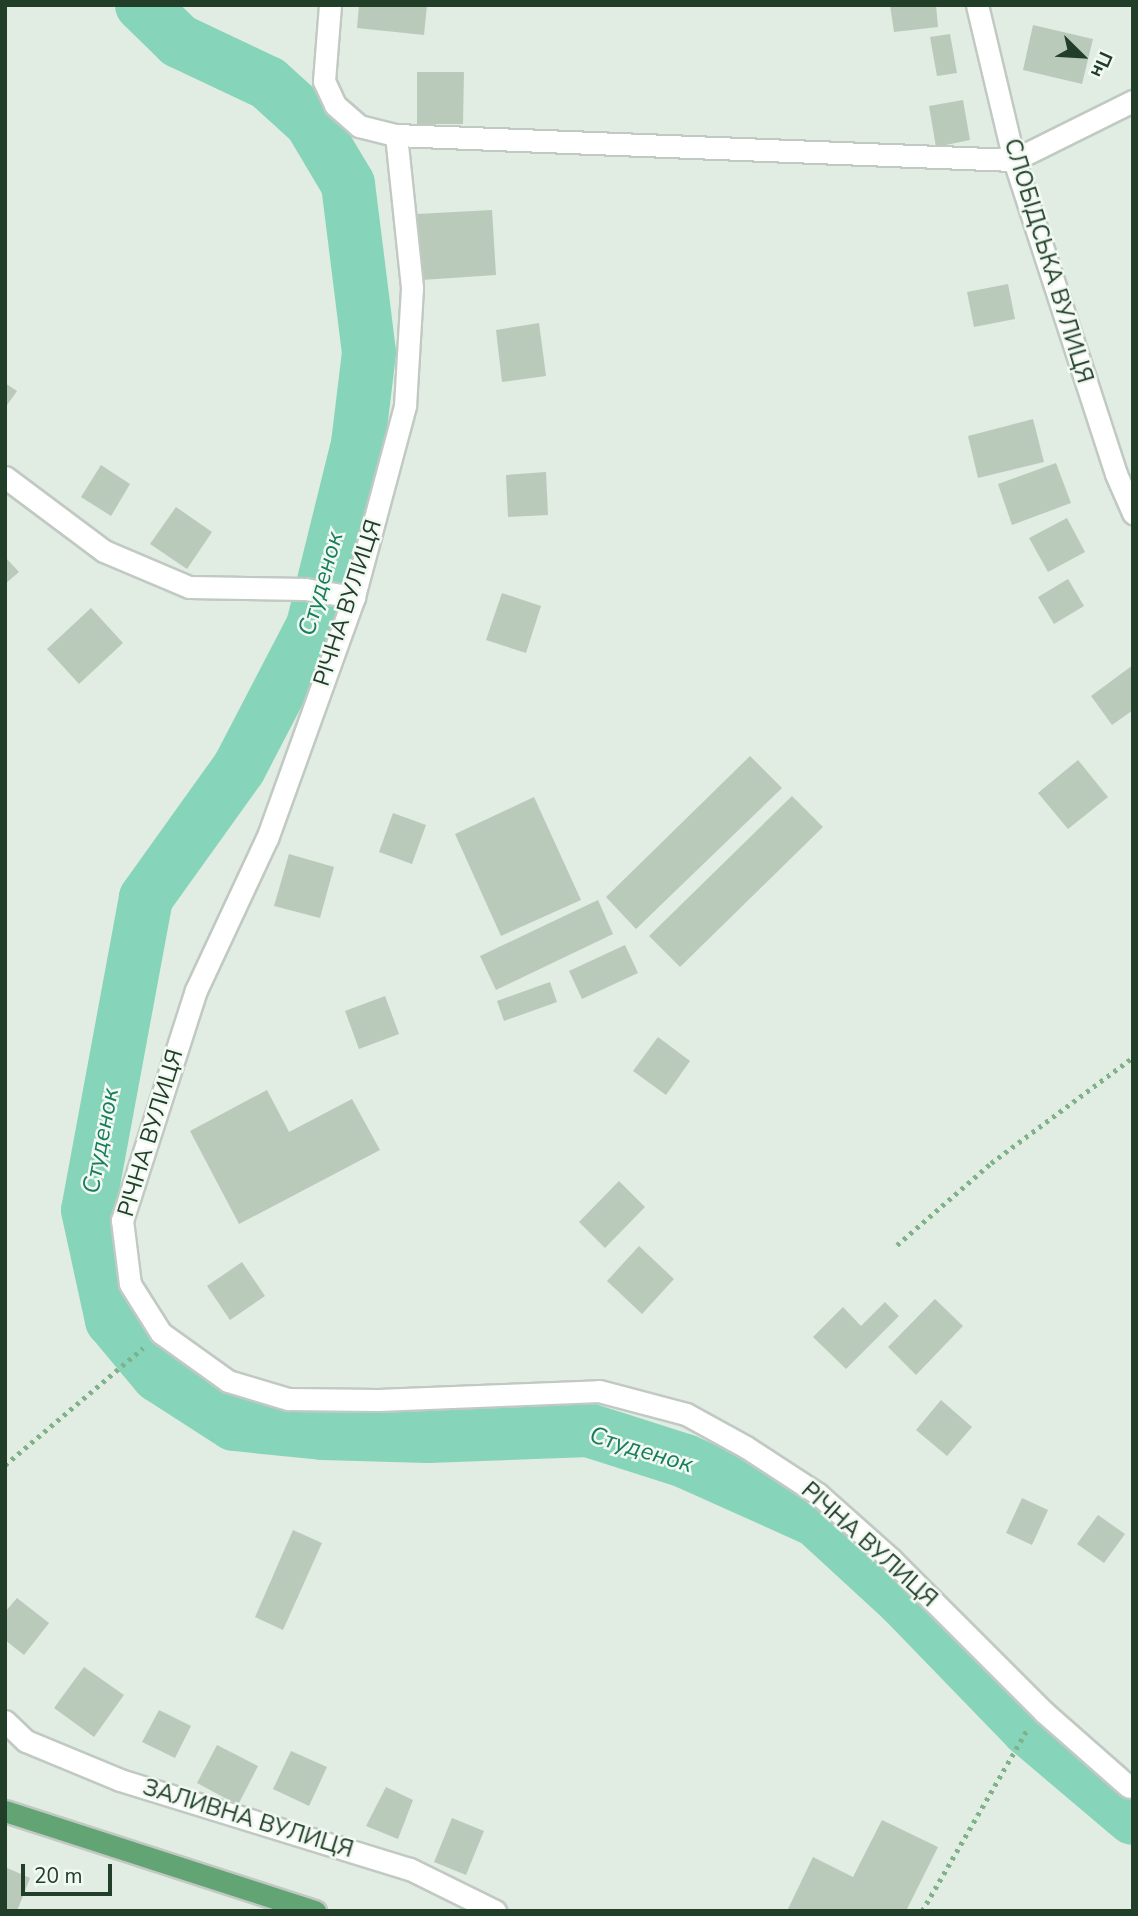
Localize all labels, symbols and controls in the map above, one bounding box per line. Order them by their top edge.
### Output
north arrow [1047,21,1117,91]
text: Пн [1084,47,1118,82]
street label: СЛОБІДСЬКА ВУЛИЦЯ [998,135,1098,387]
street label: РІЧНА ВУЛИЦЯ [308,516,388,690]
water label: Студенок [292,529,350,639]
street label: РІЧНА ВУЛИЦЯ [112,1046,190,1220]
water label: Студенок [77,1086,125,1196]
water label: Студенок [586,1421,696,1479]
street label: РІЧНА ВУЛИЦЯ [795,1477,943,1613]
street label: ЗАЛИВНА ВУЛИЦЯ [140,1774,356,1864]
scale bar [24,1850,116,1894]
text: 20 m [34,1862,83,1890]

